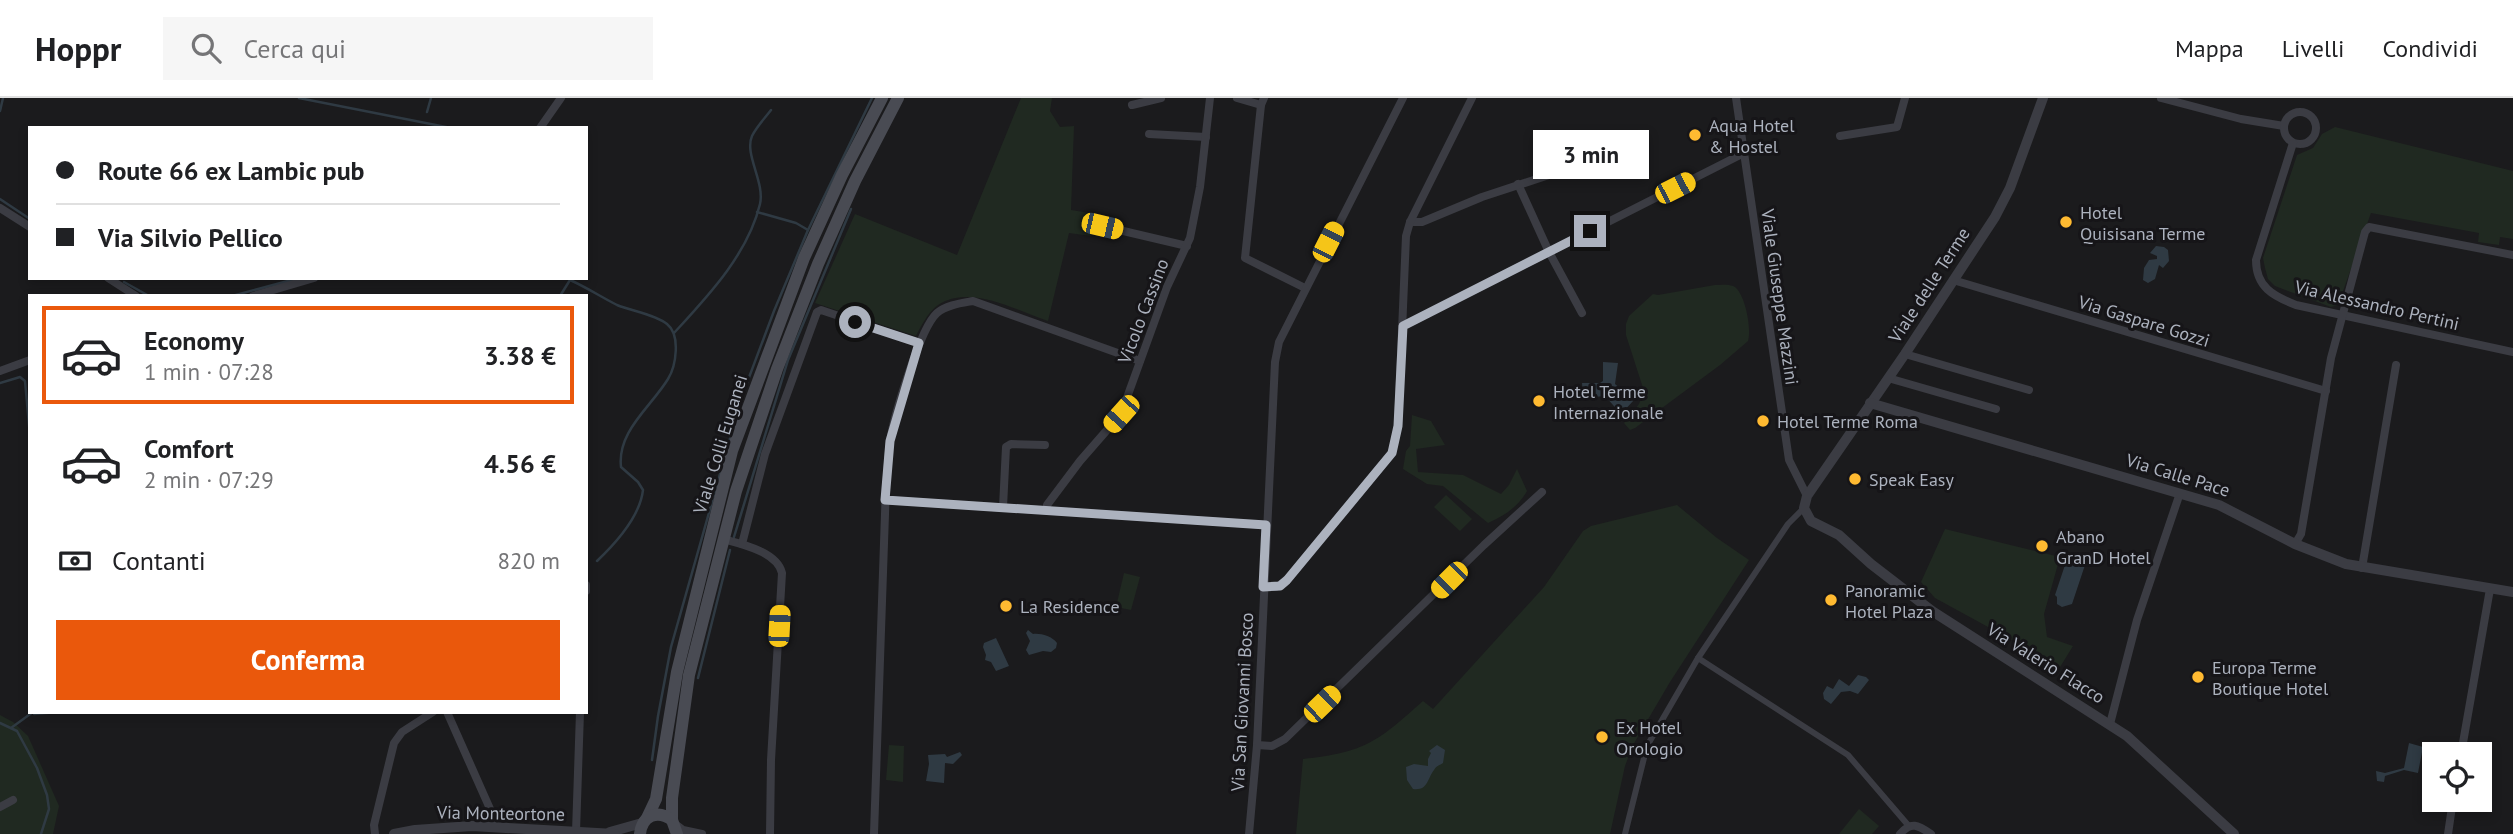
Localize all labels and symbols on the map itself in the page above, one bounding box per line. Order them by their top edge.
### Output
place label: Aqua Hotel & Hostel [1709,114,1795,158]
marker: Aqua Hotel & Hostel [1687,127,1703,143]
callout: 3 min [1532,130,1648,178]
car [1652,169,1699,207]
place label: Hotel Quisisana Terme [2080,201,2205,245]
street label: Viale Giuseppe Mazzini [1756,206,1804,387]
car [1080,211,1125,241]
marker: Hotel Quisisana Terme [2058,214,2074,230]
route end [1574,215,1606,247]
car [1310,219,1347,265]
street label: Viale delle Terme [1883,223,1975,348]
street label: Vicolo Cassino [1112,255,1174,368]
street label: Via Alessandro Pertini [2292,275,2462,335]
street label: Via Gaspare Gozzi [2074,290,2213,352]
route start [839,306,871,338]
street label: Viale Colli Euganei [688,372,752,517]
place label: Hotel Terme Internazionale [1553,380,1664,424]
car [1100,391,1143,437]
marker: Hotel Terme Internazionale [1531,393,1547,409]
place label: Hotel Terme Roma [1777,410,1918,433]
marker: Hotel Terme Roma [1755,413,1771,429]
street label: Via Calle Pace [2122,448,2233,502]
place label: Speak Easy [1869,468,1954,491]
marker: Speak Easy [1847,471,1863,487]
place label: Abano GranD Hotel [2056,525,2151,569]
marker: Abano GranD Hotel [2034,538,2050,554]
car [1427,558,1472,602]
place label: Panoramic Hotel Plaza [1845,579,1933,623]
marker: Panoramic Hotel Plaza [1823,592,1839,608]
place label: La Residence [1020,595,1120,618]
marker: La Residence [998,598,1014,614]
car [768,604,791,648]
street label: Via San Giovanni Bosco [1226,612,1258,793]
street label: Via Valerio Flacco [1982,617,2109,708]
place label: Europa Terme Boutique Hotel [2212,656,2329,700]
marker: Europa Terme Boutique Hotel [2190,669,2206,685]
car [1300,682,1345,726]
place label: Ex Hotel Orologio [1616,716,1683,760]
marker: Ex Hotel Orologio [1594,729,1610,745]
street label: Via Monteortone [436,800,565,826]

